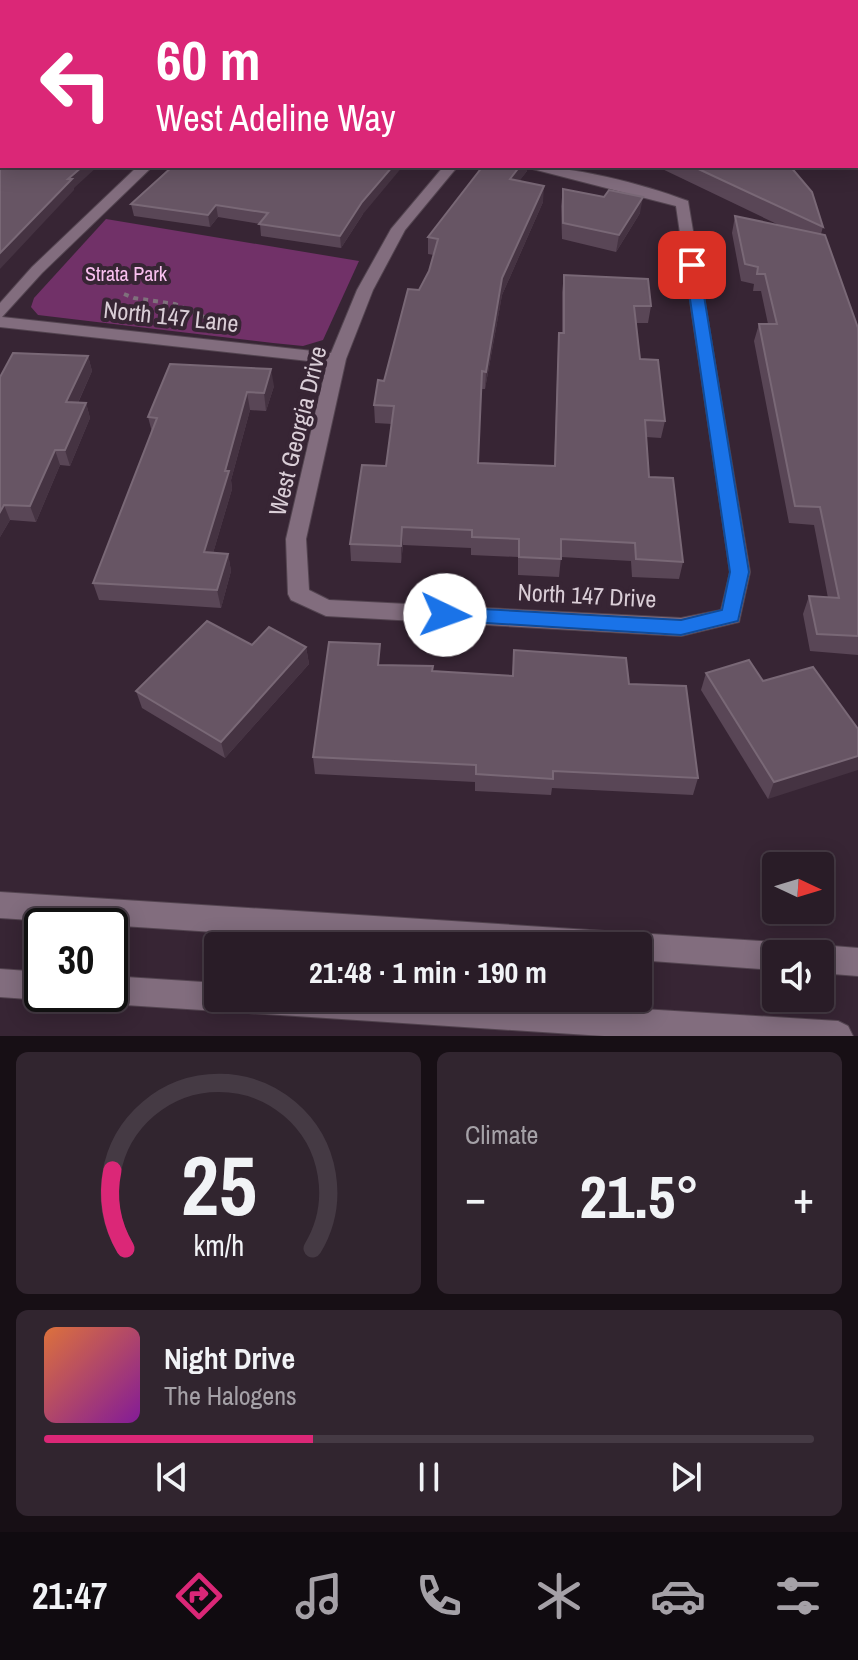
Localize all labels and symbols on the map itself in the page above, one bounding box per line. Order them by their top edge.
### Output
pin [658,231,726,299]
park label: Strata Park [85,260,168,287]
street label: North 147 Lane [102,293,240,339]
street label: West Georgia Drive [261,343,334,519]
position arrow [403,573,487,657]
street label: North 147 Drive [517,575,657,615]
north arrow [762,852,834,924]
speed limit sign: 30 [24,908,128,1012]

